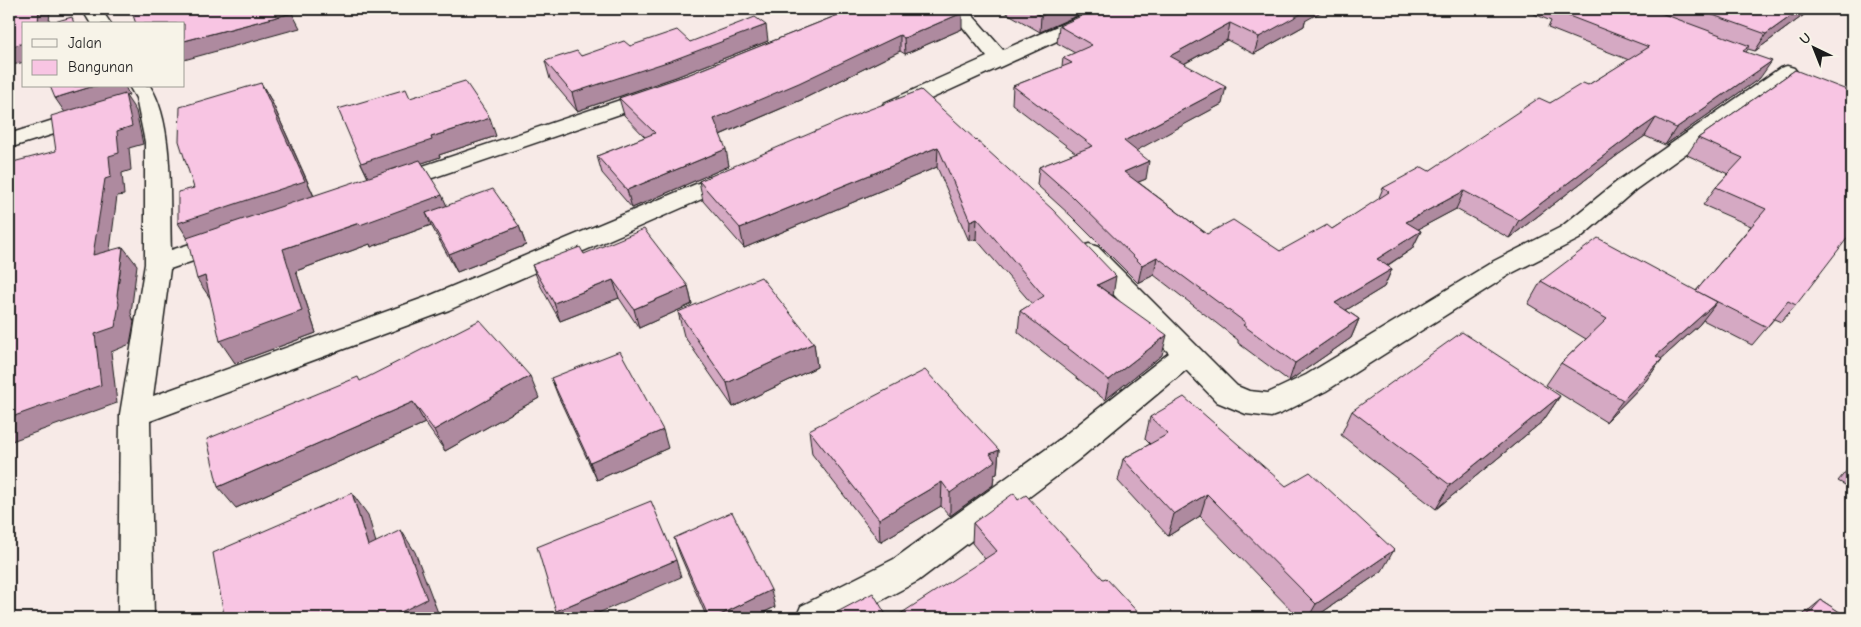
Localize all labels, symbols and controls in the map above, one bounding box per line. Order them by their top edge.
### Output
legend [22,22,185,88]
north arrow [1788,22,1838,72]
text: U [1796,29,1815,48]
text: Jalan [68,34,102,52]
text: Bangunan [68,58,133,76]

